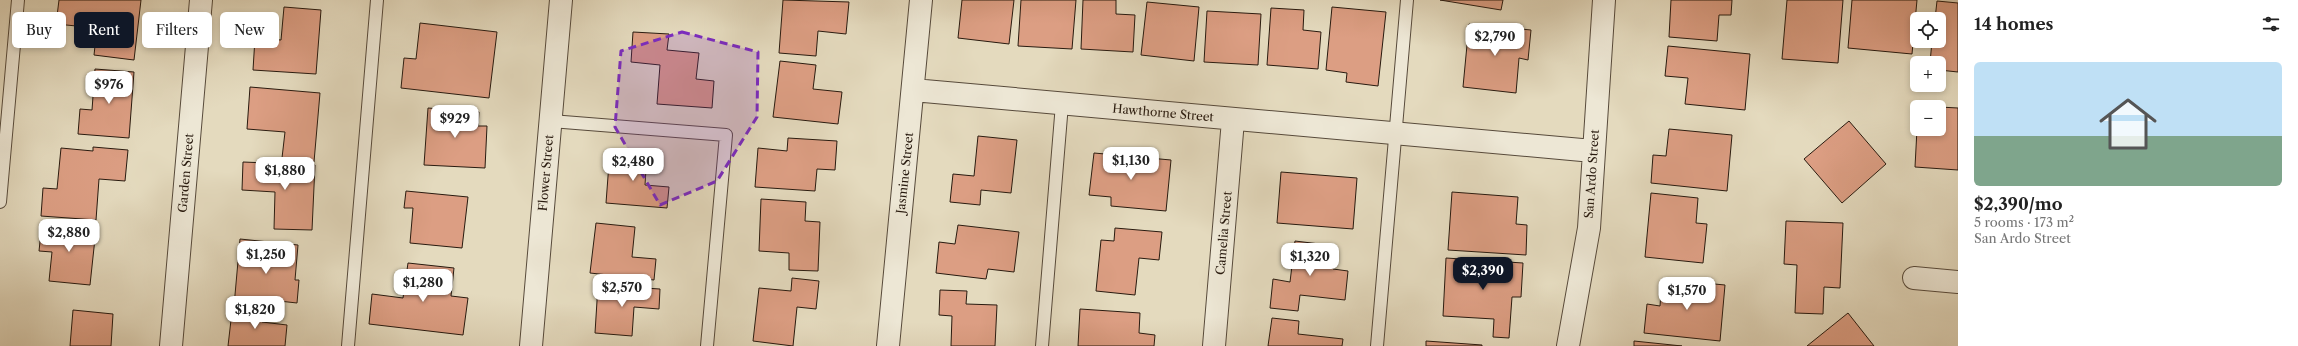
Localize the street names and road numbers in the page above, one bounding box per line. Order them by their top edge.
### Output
street label: Hawthorne Street [1112,101,1215,124]
street label: San Ardo Street [1581,128,1602,219]
street label: Jasmine Street [893,131,916,216]
street label: Garden Street [175,132,197,213]
street label: Flower Street [535,133,556,212]
street label: Camelia Street [1212,190,1235,275]

